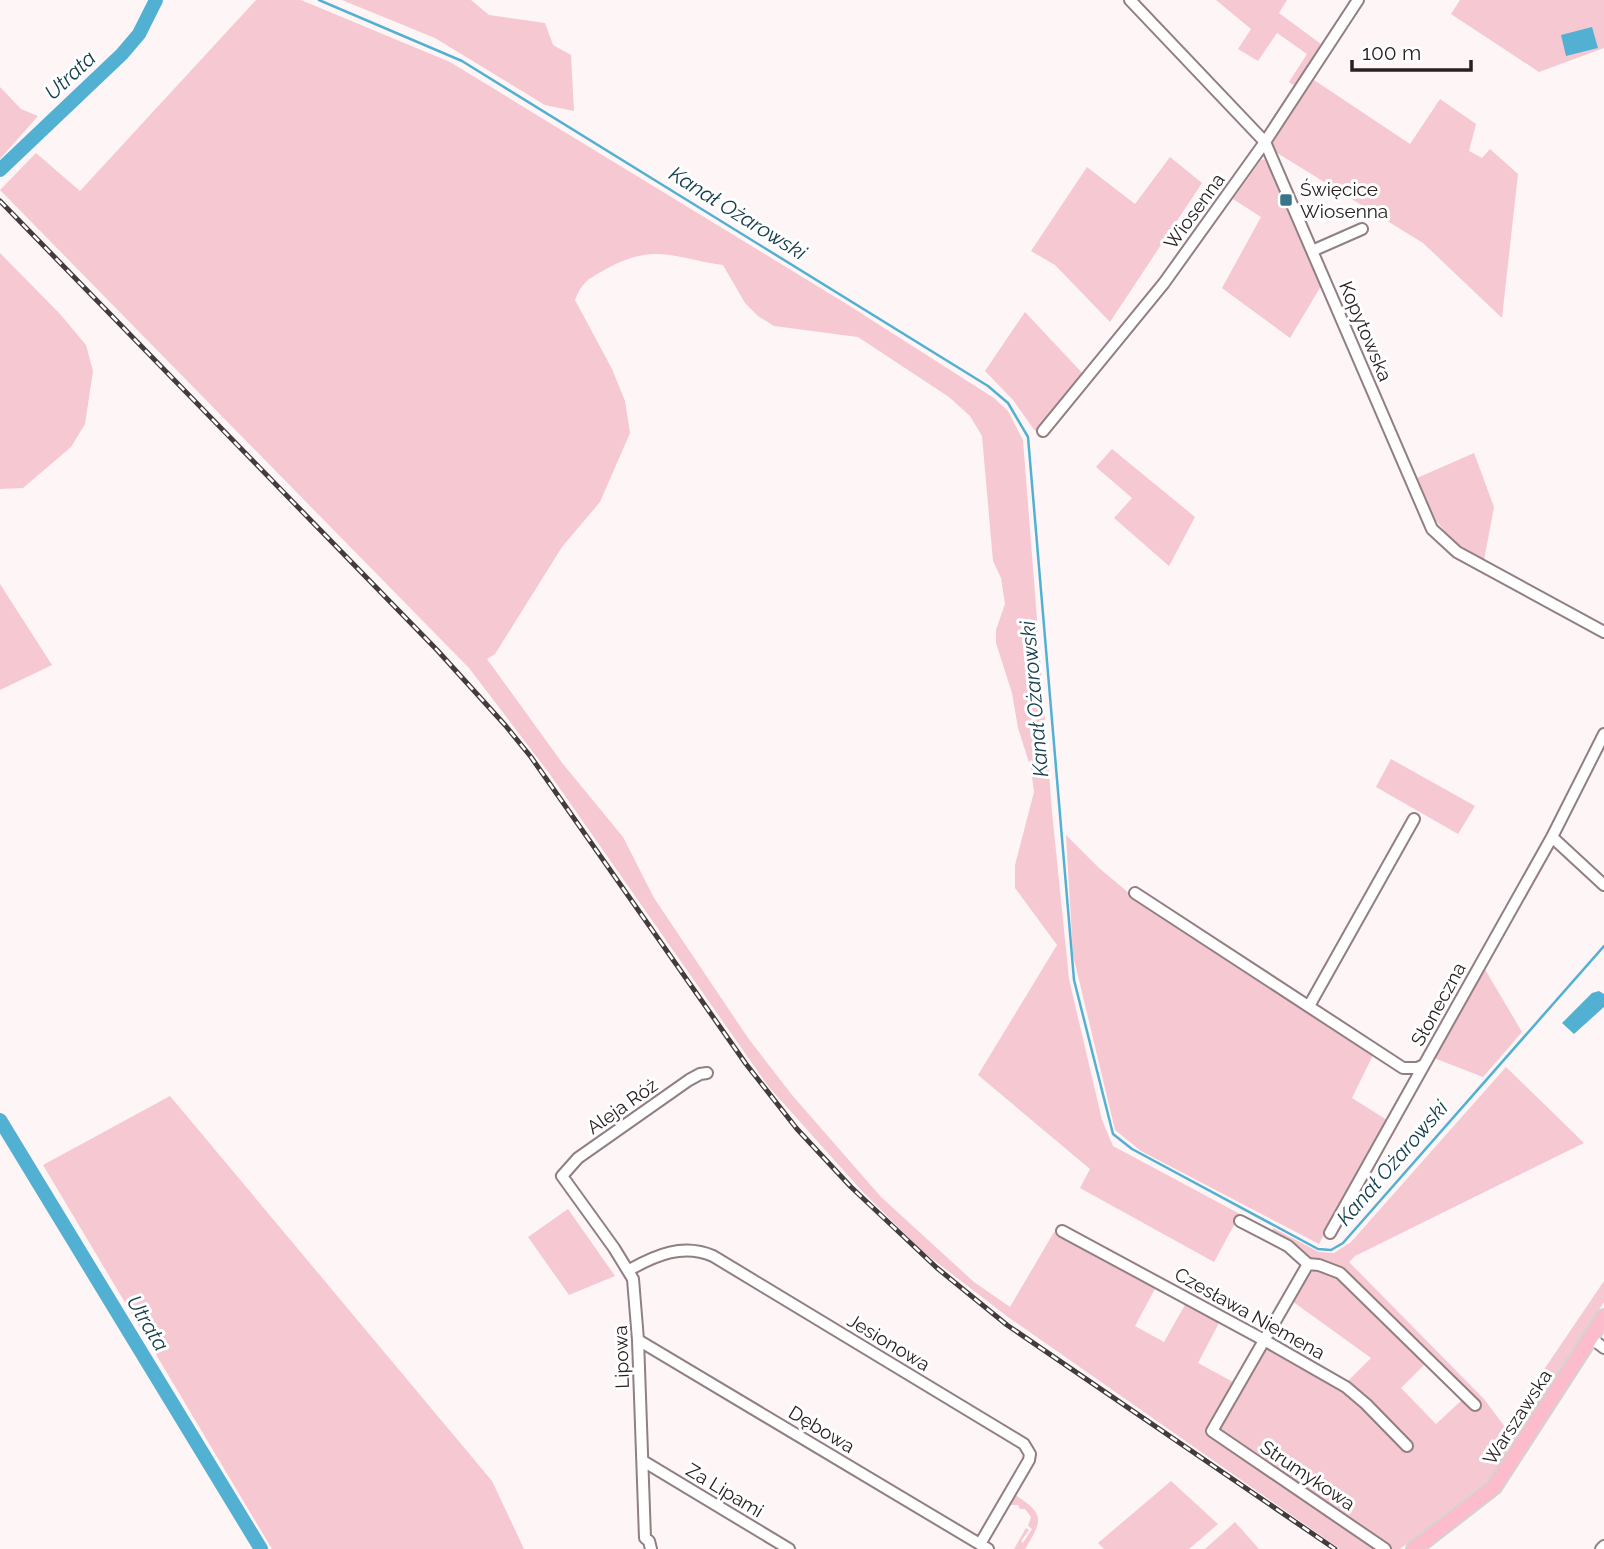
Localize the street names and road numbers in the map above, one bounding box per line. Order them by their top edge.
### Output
street label: Wiosenna [1159,169,1229,253]
street label: Kopytowska [1335,278,1397,384]
street label: Słoneczna [1406,959,1470,1049]
street label: Aleja Róż [582,1074,662,1138]
street label: Czesława Niemena [1171,1263,1329,1363]
street label: Jesionowa [844,1309,934,1375]
street label: Lipowa [609,1325,633,1389]
street label: Warszawska [1478,1365,1556,1469]
street label: Dębowa [785,1401,859,1457]
street label: Strumykowa [1257,1435,1359,1515]
street label: Za Lipami [682,1458,768,1522]

